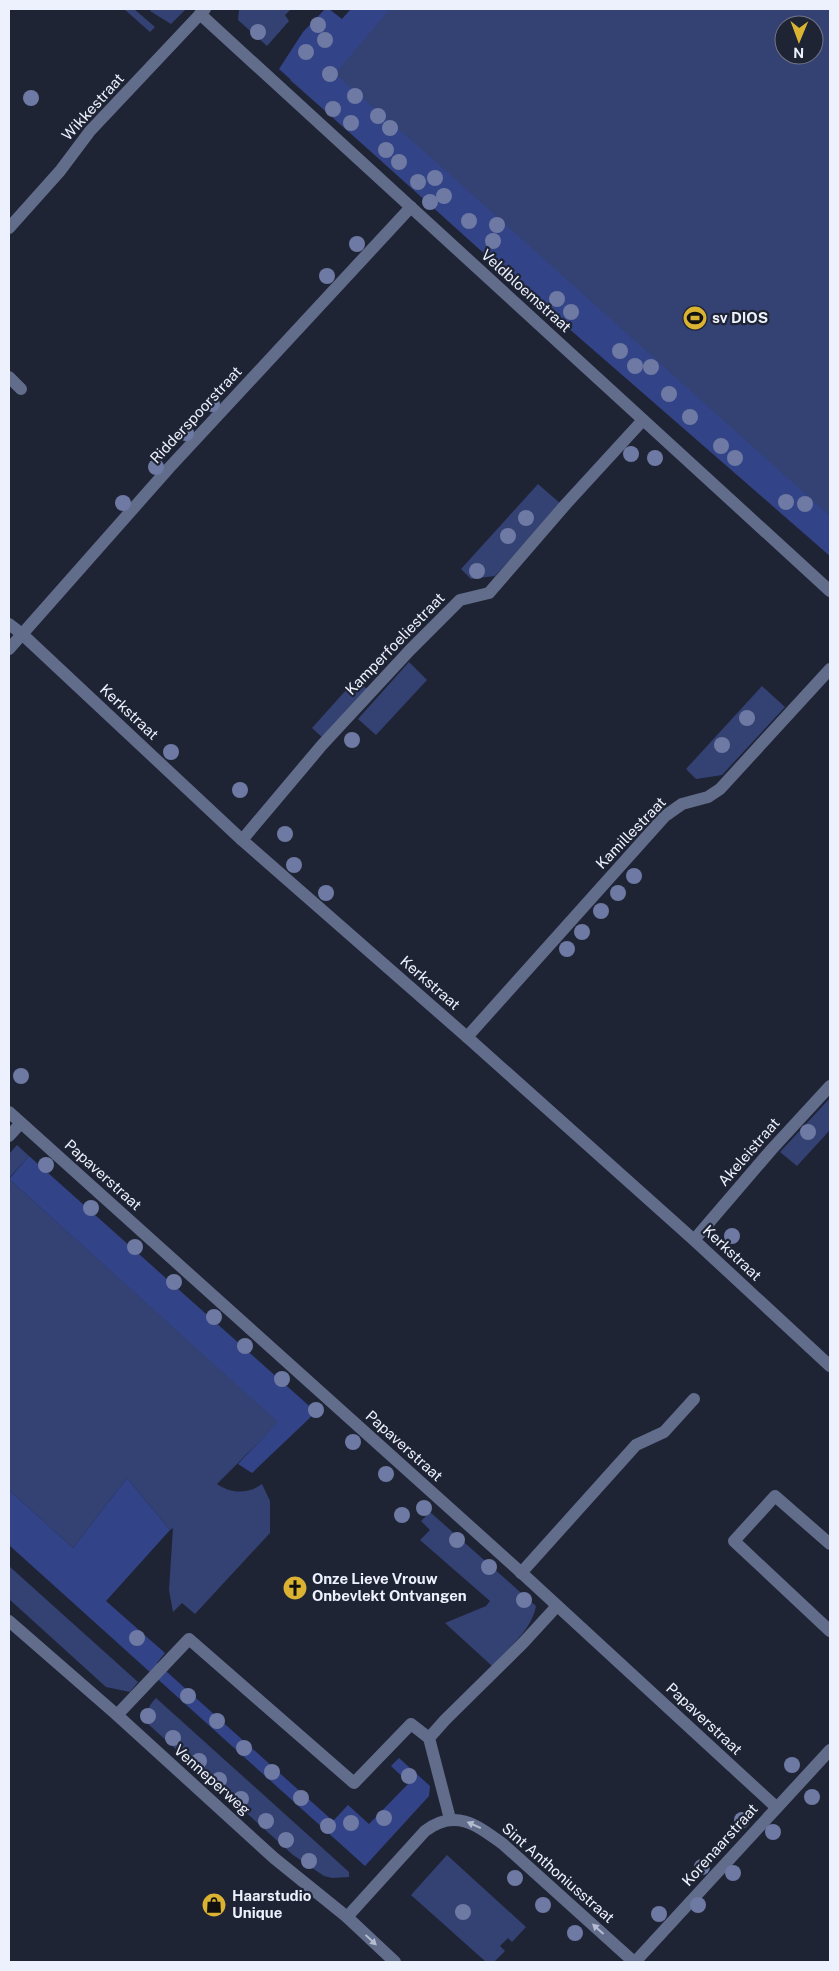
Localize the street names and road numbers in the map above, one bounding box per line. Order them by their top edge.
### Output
street label: Wikkestraat [58,70,127,144]
street label: Veldbloemstraat [478,246,575,336]
street label: Ridderspoorstraat [146,363,245,467]
street label: Kamperfoeliestraat [342,589,448,698]
street label: Kerkstraat [97,680,162,743]
street label: Kamillestraat [592,793,669,872]
street label: Kerkstraat [397,952,464,1013]
street label: Akeleistraat [714,1114,783,1189]
street label: Papaverstraat [62,1136,145,1214]
street label: Kerkstraat [700,1221,765,1284]
street label: Papaverstraat [363,1407,446,1485]
street label: Papaverstraat [663,1679,746,1758]
street label: Venneperweg [171,1741,254,1818]
street label: Korenaarstraat [678,1800,761,1889]
street label: Sint Anthoniusstraat [499,1819,618,1926]

